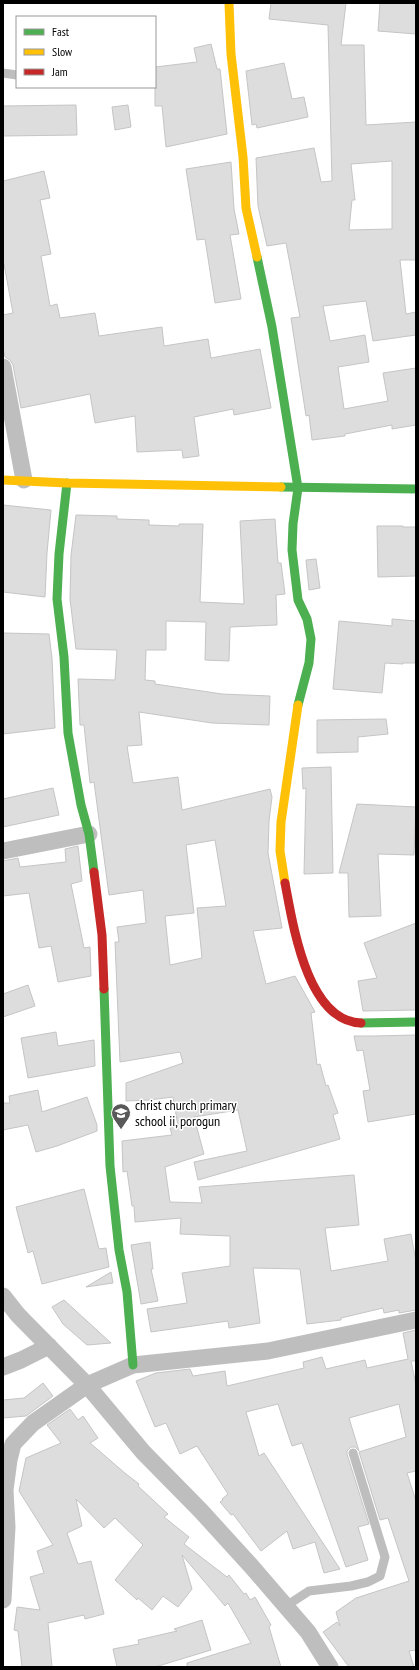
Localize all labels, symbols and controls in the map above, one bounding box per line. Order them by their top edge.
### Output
legend [16,16,156,88]
text: Fast [52,24,70,39]
text: Slow [52,44,73,59]
text: Jam [51,64,68,79]
place label: christ church primary school ii, porogun [135,1096,237,1130]
school or university icon: christ church primary school ii, porogun [110,1102,132,1130]

